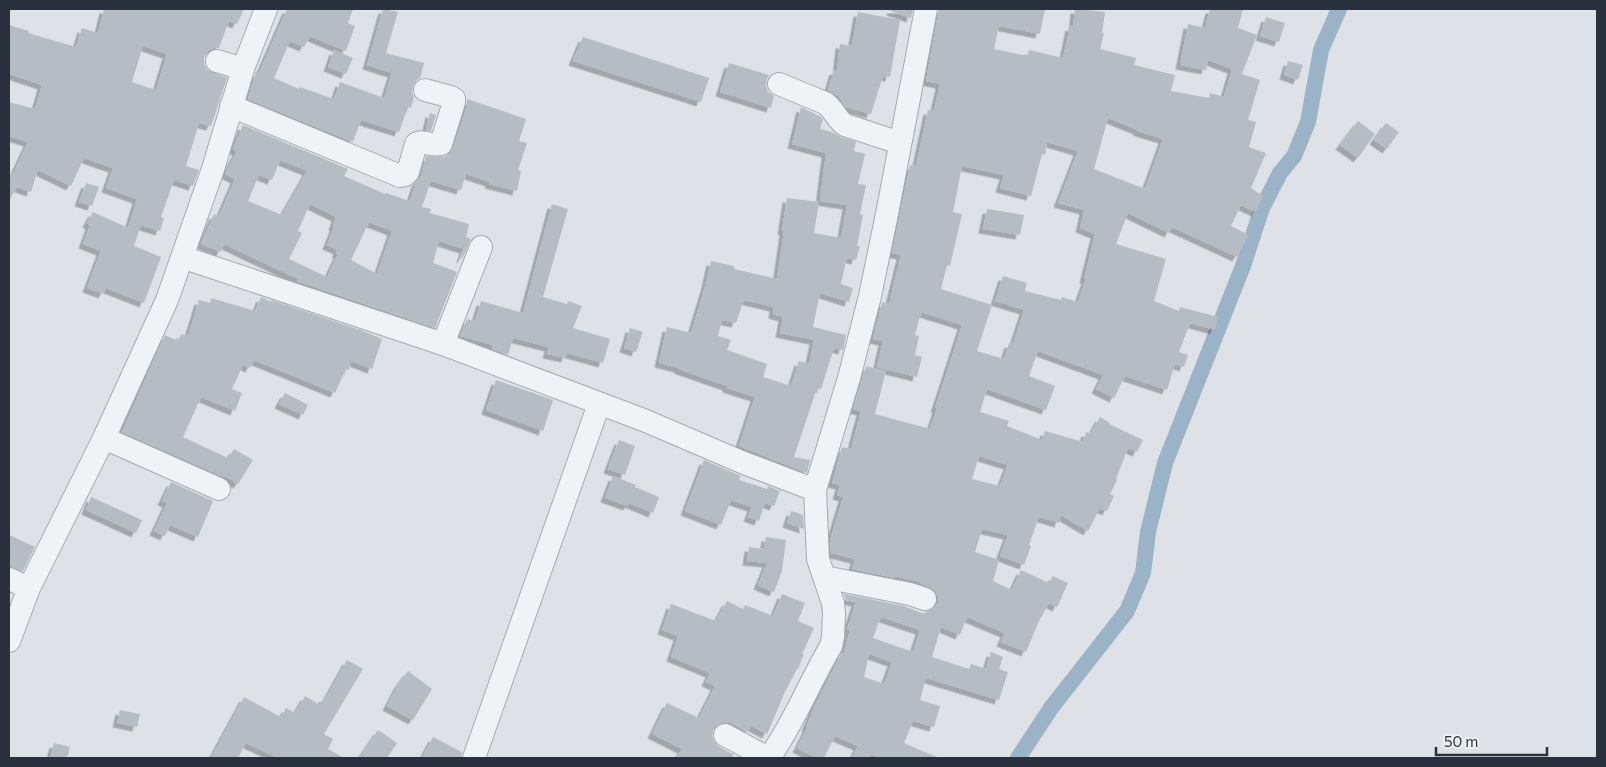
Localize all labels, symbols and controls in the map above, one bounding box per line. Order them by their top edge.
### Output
scale bar [1436,724,1547,756]
text: 50 m [1444,732,1478,750]

